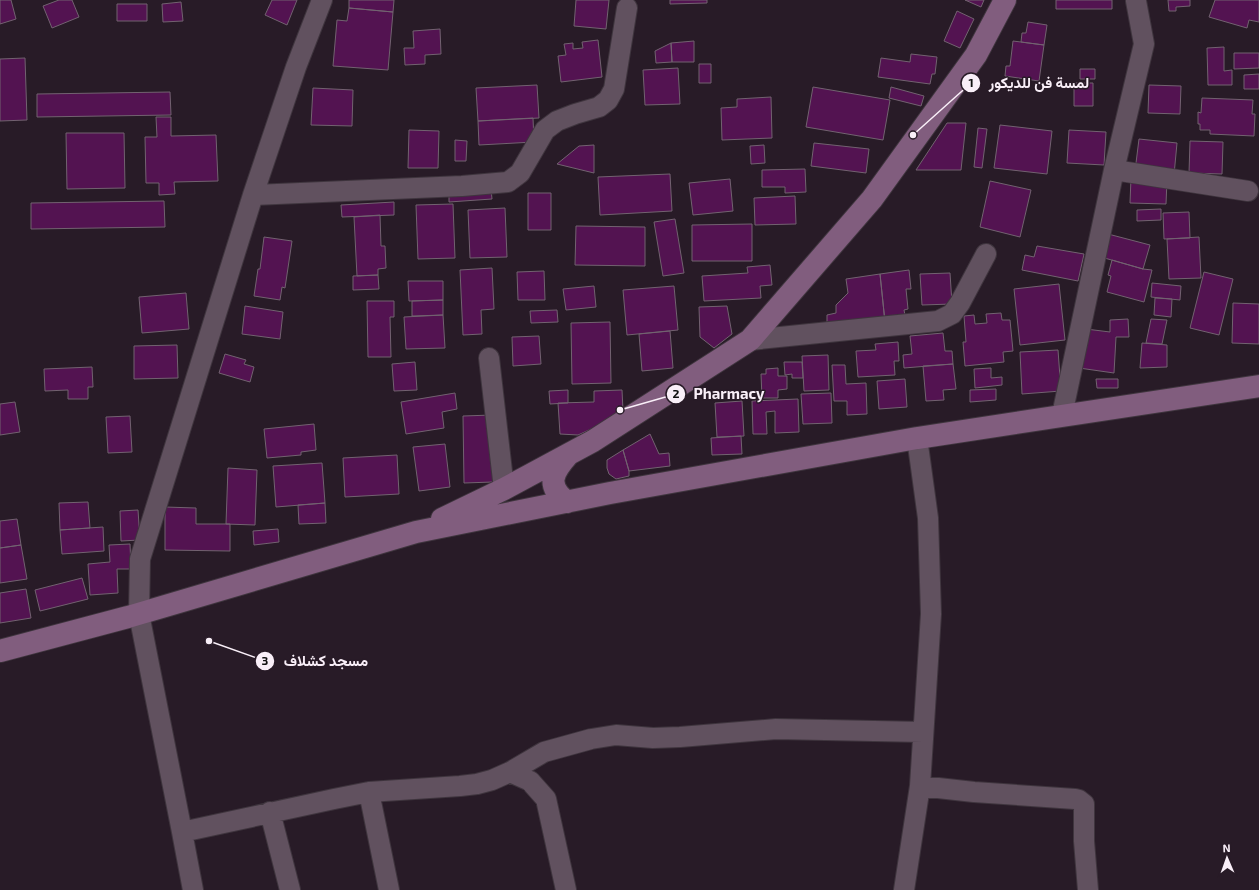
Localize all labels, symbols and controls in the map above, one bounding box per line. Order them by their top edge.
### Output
callout: لمسة فن للديكور [961,69,1097,96]
text: لمسة فن للديكور [988,73,1089,92]
text: 1 [968,75,974,89]
callout: Pharmacy [666,380,773,407]
text: Pharmacy [693,384,765,403]
text: 2 [673,386,680,400]
callout: مسجد كشلاف [255,647,376,674]
text: مسجد كشلاف [284,651,368,670]
text: 3 [262,653,269,667]
north arrow [1207,838,1247,878]
text: N [1222,841,1231,854]

